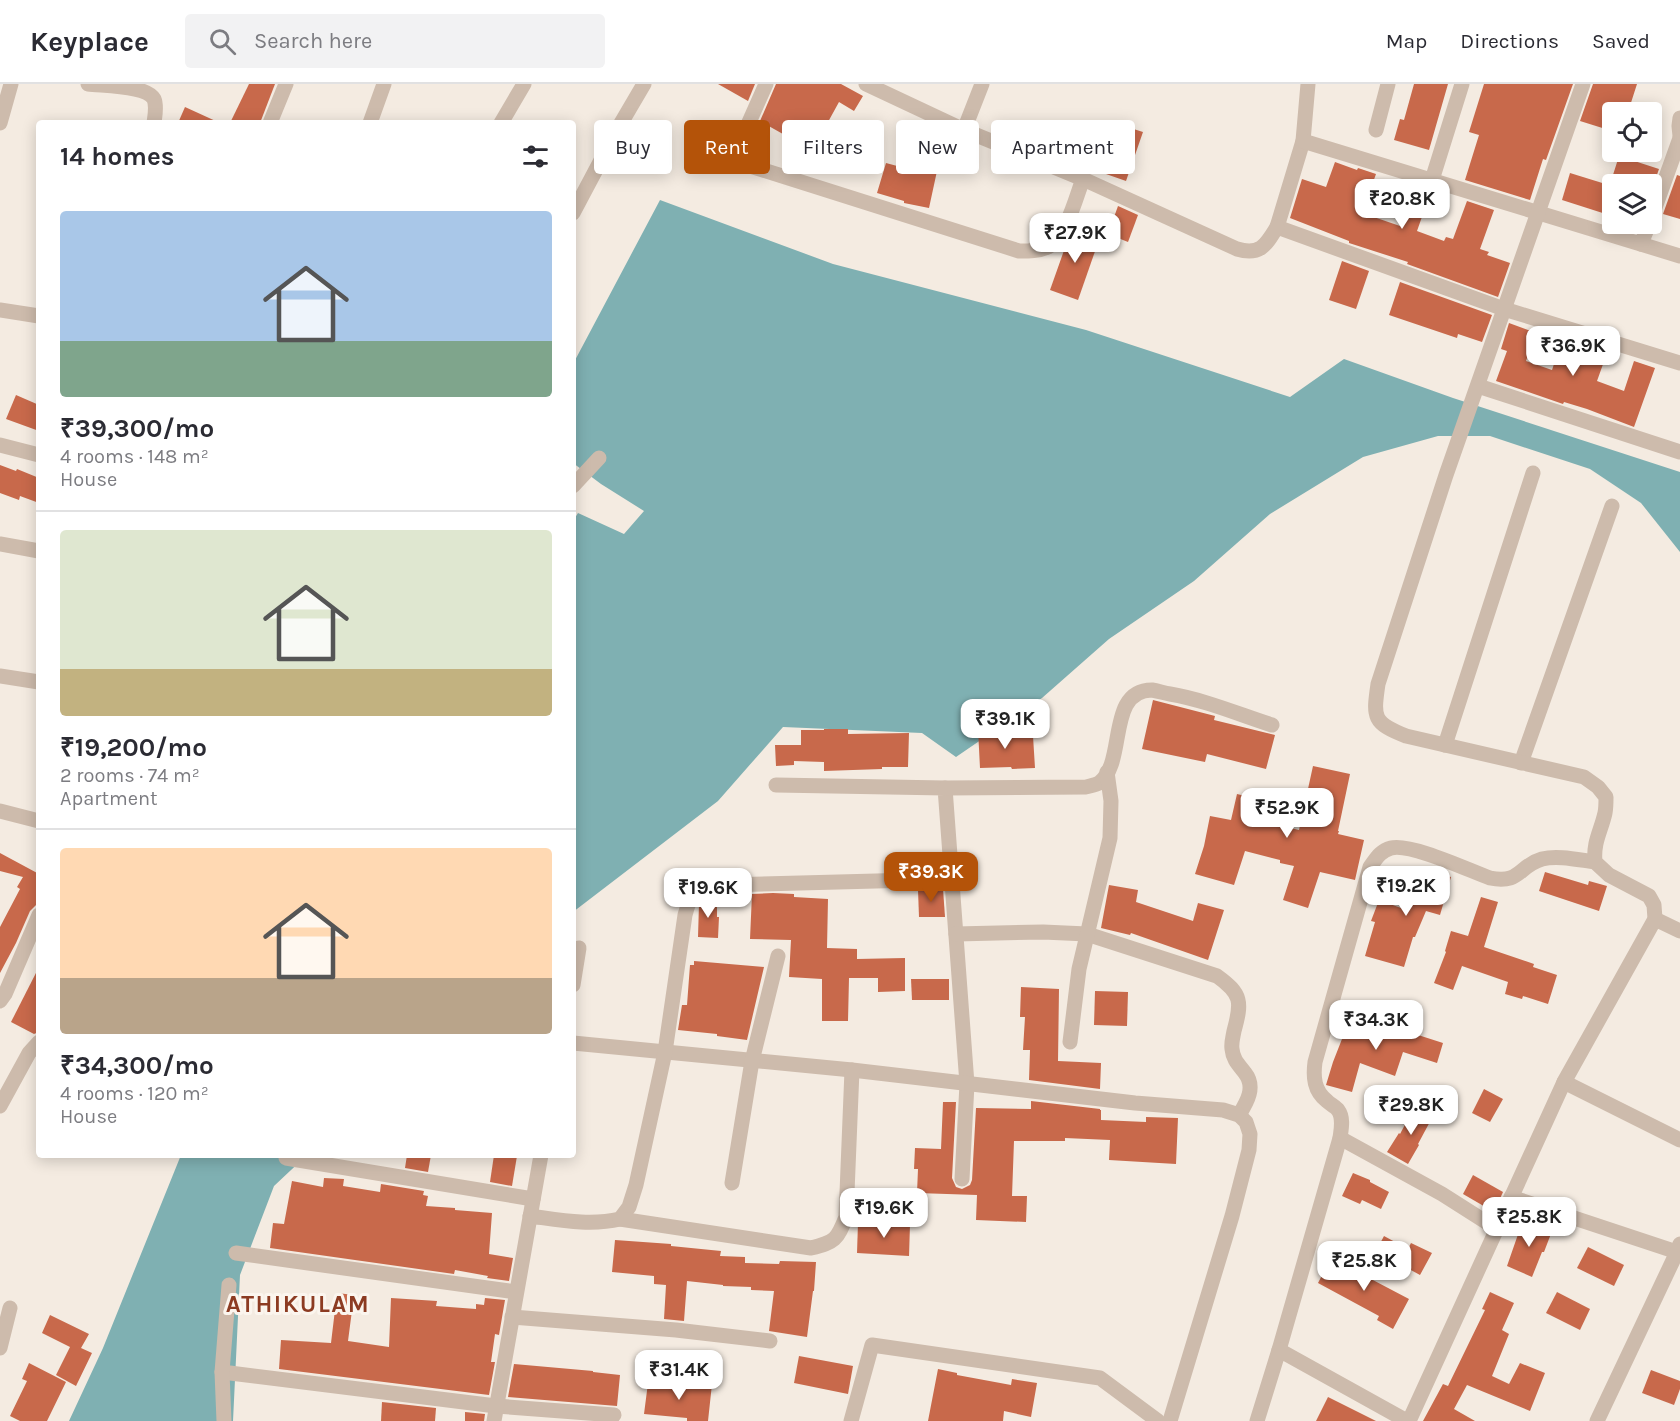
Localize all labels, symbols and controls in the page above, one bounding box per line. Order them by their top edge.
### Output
search box [185,14,605,68]
text: Keyplace [30,25,149,58]
icon: search [206,25,239,58]
text: Search here [254,28,372,54]
text: Map [1386,29,1427,53]
text: Directions [1460,29,1559,53]
text: Saved [1592,29,1650,53]
map controls [1602,102,1662,234]
button: locate [1602,102,1662,162]
chip: Buy [594,120,672,174]
chip: Rent [684,120,770,174]
chip: Filters [782,120,884,174]
chip: New [896,120,979,174]
chip: Apartment [991,120,1135,174]
icon: filters [519,140,552,173]
text: 14 homes [60,141,174,172]
button: layers [1602,174,1662,234]
pin: ₹20.8K [1353,179,1451,230]
text: ₹20.8K [1369,187,1435,210]
pin: ₹27.9K [1026,213,1124,264]
text: ₹27.9K [1043,221,1107,244]
icon: home [252,250,360,358]
pin: ₹36.9K [1524,326,1622,377]
text: ₹36.9K [1540,334,1606,357]
text: ₹39,300/mo [60,413,214,444]
text: 4 rooms · 148 m² [60,445,209,468]
text: House [60,468,117,491]
icon: home [252,569,360,677]
pin: ₹39.1K [956,699,1054,750]
text: ₹39.1K [975,707,1035,730]
text: ₹19,200/mo [60,732,207,763]
text: 2 rooms · 74 m² [60,764,200,787]
text: Apartment [60,787,158,810]
pin: ₹52.9K [1238,788,1336,839]
text: ₹52.9K [1255,796,1319,819]
pin: ₹39.3K [882,852,980,903]
text: ₹39.3K [898,860,964,883]
pin: ₹19.2K [1357,866,1455,917]
pin: ₹19.6K [659,868,757,919]
text: ₹19.2K [1376,874,1436,897]
text: ₹19.6K [678,876,738,899]
icon: home [252,887,360,995]
pin: ₹34.3K [1327,1000,1425,1051]
text: ₹34.3K [1343,1008,1409,1031]
text: ₹34,300/mo [60,1050,214,1081]
text: 4 rooms · 120 m² [60,1082,209,1105]
pin: ₹29.8K [1362,1085,1460,1136]
text: ₹29.8K [1378,1093,1444,1116]
text: House [60,1105,117,1128]
pin: ₹19.6K [835,1188,933,1239]
text: ₹19.6K [854,1196,914,1219]
pin: ₹25.8K [1480,1197,1578,1248]
text: ₹25.8K [1496,1205,1562,1228]
pin: ₹25.8K [1315,1241,1413,1292]
text: ₹25.8K [1331,1249,1397,1272]
district label: ATHIKULAM [226,1290,370,1318]
pin: ₹31.4K [630,1350,728,1401]
text: ₹31.4K [649,1358,709,1381]

